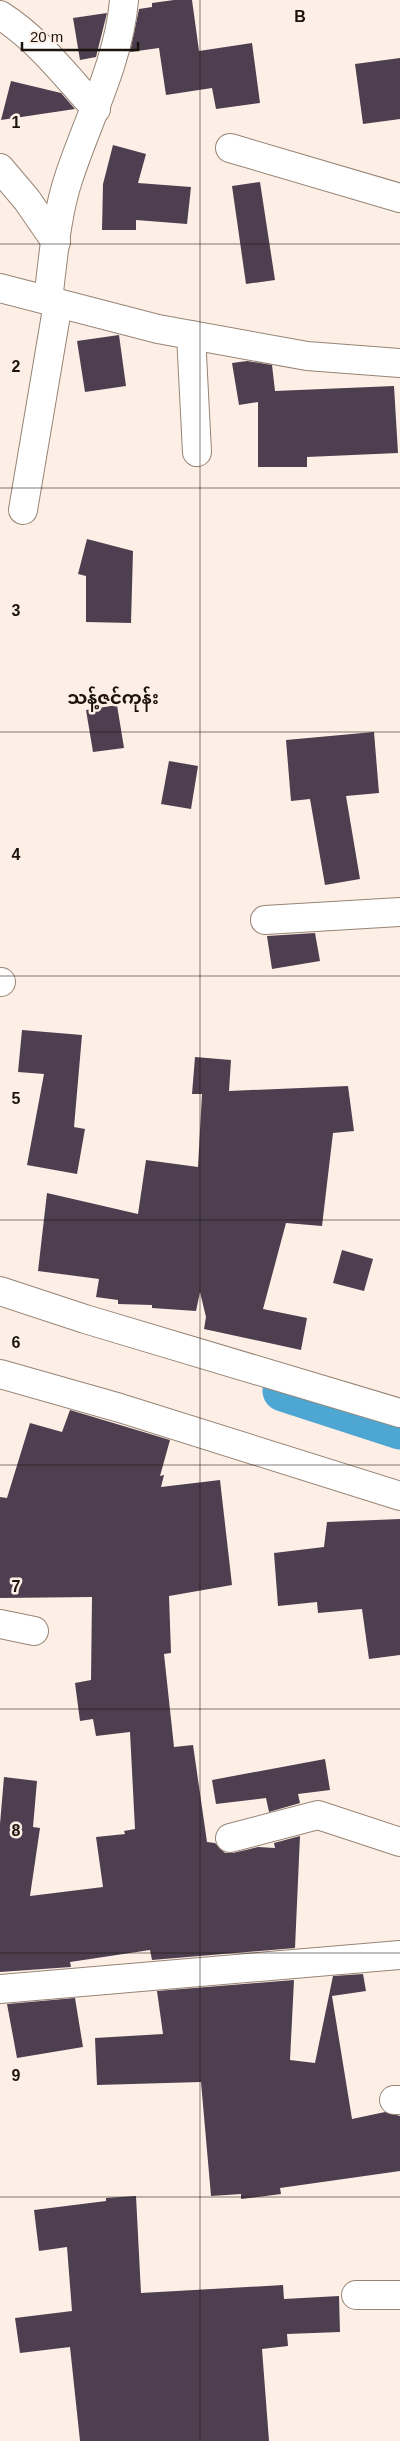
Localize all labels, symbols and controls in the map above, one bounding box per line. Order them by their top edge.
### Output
text: B [294,8,306,25]
scale bar [22,20,139,52]
text: 20 m [30,28,63,45]
text: 1 [12,114,21,131]
text: 2 [12,358,21,375]
text: 3 [12,602,21,619]
district label: သန့်ဇင်ကုန်း [67,686,159,712]
text: 4 [12,846,21,863]
text: 5 [12,1090,21,1107]
text: 6 [12,1334,21,1351]
text: 7 [12,1578,21,1595]
text: 8 [12,1822,21,1839]
text: 9 [12,2067,21,2084]

